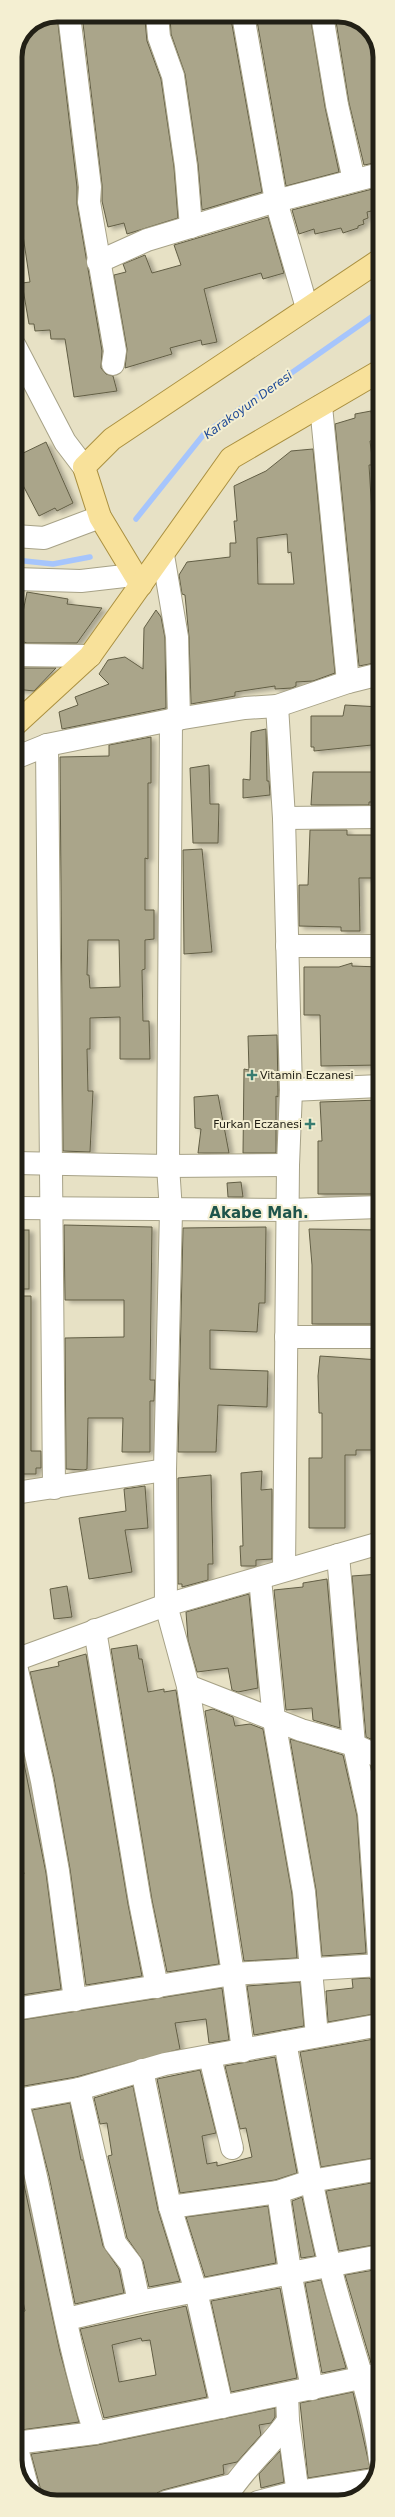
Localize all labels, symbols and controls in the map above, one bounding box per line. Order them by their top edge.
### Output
water label: Karakoyun Deresi [201,368,296,442]
place label: Vitamin Eczanesi [260,1069,354,1082]
marker: Vitamin Eczanesi [247,1070,257,1080]
place label: Furkan Eczanesi [213,1118,302,1131]
marker: Furkan Eczanesi [305,1119,315,1129]
district label: Akabe Mah. [209,1204,309,1222]

